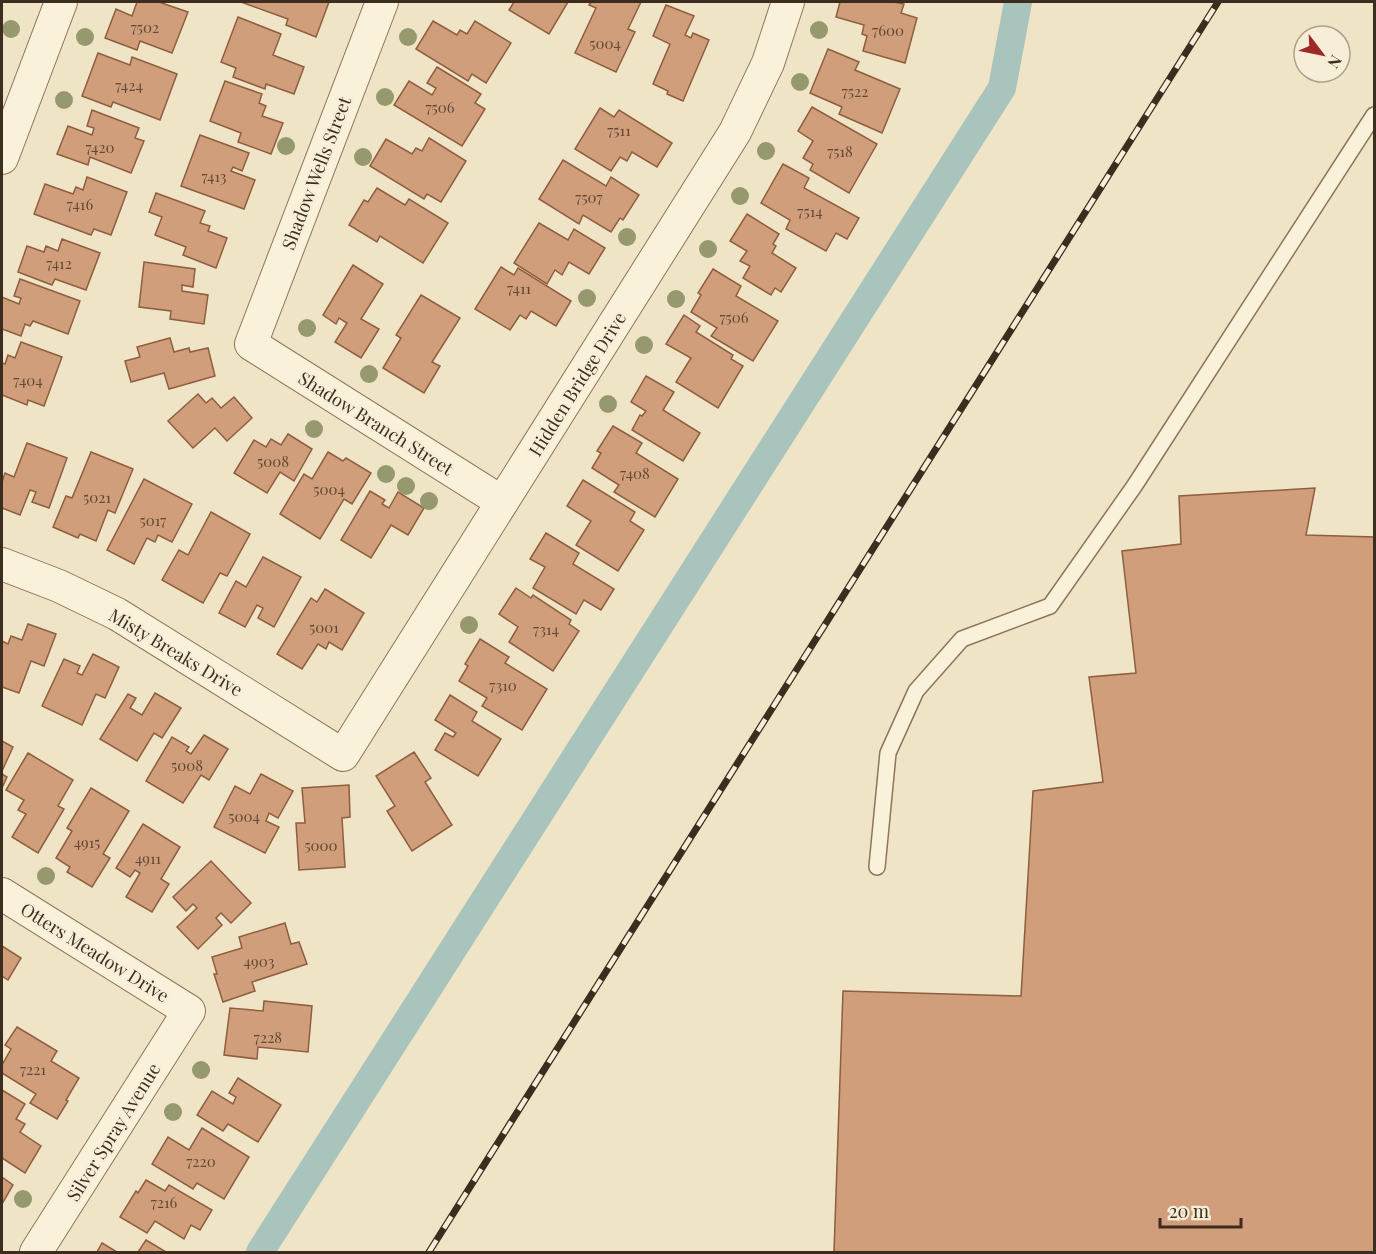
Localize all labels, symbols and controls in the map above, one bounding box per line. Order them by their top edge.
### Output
house number: 7502 [131,17,159,37]
house number: 7600 [872,20,904,40]
north arrow [1292,24,1352,84]
house number: 5004 [589,33,621,53]
text: N [1323,52,1347,73]
house number: 7424 [115,75,143,95]
house number: 7522 [842,81,868,101]
street label: Shadow Wells Street [276,92,356,253]
house number: 7506 [425,97,455,117]
house number: 7511 [607,120,631,140]
house number: 7420 [85,137,115,157]
house number: 7518 [827,141,853,161]
house number: 7413 [201,166,227,186]
house number: 7507 [575,187,603,207]
house number: 7416 [67,194,93,214]
house number: 7514 [797,201,823,221]
house number: 7412 [46,253,72,273]
house number: 7411 [507,278,531,298]
street label: Hidden Bridge Drive [523,307,631,461]
house number: 7506 [719,307,749,327]
street label: Shadow Branch Street [294,366,459,481]
house number: 7404 [13,370,43,390]
house number: 5008 [257,451,289,471]
house number: 7408 [620,463,650,483]
house number: 5004 [313,479,345,499]
house number: 5021 [83,487,111,507]
house number: 5017 [140,510,166,530]
street label: Misty Breaks Drive [105,603,247,701]
house number: 5001 [309,617,339,637]
house number: 7314 [533,619,559,639]
house number: 7310 [489,675,517,695]
house number: 5008 [171,755,203,775]
house number: 5004 [228,806,260,826]
house number: 4915 [74,832,100,852]
house number: 5000 [304,835,338,855]
house number: 4911 [135,848,162,868]
street label: Otters Meadow Drive [16,897,174,1007]
house number: 4903 [244,951,275,971]
house number: 7228 [254,1027,282,1047]
street label: Silver Spray Avenue [61,1058,165,1206]
house number: 7221 [20,1059,46,1079]
house number: 7220 [186,1151,216,1171]
scale bar [1160,1191,1241,1229]
house number: 7216 [151,1192,178,1212]
text: 20 m [1169,1199,1209,1223]

